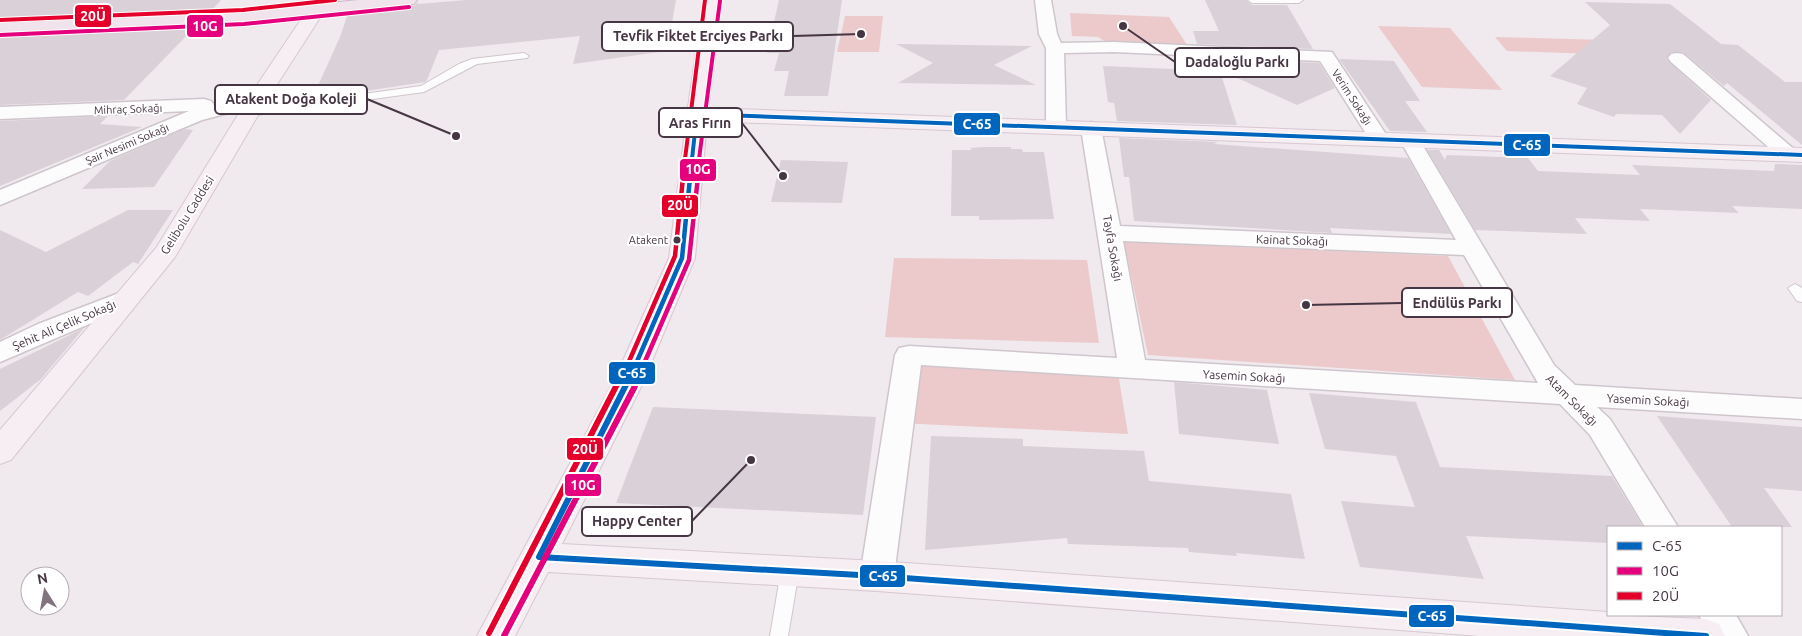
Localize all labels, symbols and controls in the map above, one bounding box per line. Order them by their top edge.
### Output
line badge: 20Ü [74,4,112,28]
text: 20Ü [80,7,106,24]
line badge: 10G [186,14,224,38]
text: 10G [192,18,218,34]
callout: Tevfik Fiktet Erciyes Parkı [602,22,793,51]
text: Tevfik Fiktet Erciyes Parkı [613,28,783,44]
callout: Dadaloğlu Parkı [1175,48,1299,77]
text: Dadaloğlu Parkı [1185,54,1289,70]
street label: Verim Sokağı [1330,67,1374,127]
callout: Atakent Doğa Koleji [215,85,367,114]
text: Atakent Doğa Koleji [225,91,357,107]
street label: Mihraç Sokağı [94,102,162,116]
callout: Aras Fırın [659,108,742,137]
line badge: C-65 [953,112,1001,136]
text: Aras Fırın [669,115,731,131]
text: C-65 [962,116,992,132]
street label: Şair Nesimi Sokağı [84,121,170,167]
line badge: C-65 [1503,133,1551,157]
text: C-65 [1512,137,1542,153]
line badge: 10G [679,158,717,182]
text: 10G [685,161,711,177]
street label: Gelibolu Caddesi [158,173,216,257]
line badge: 20Ü [661,194,699,218]
text: 20Ü [667,196,693,213]
street label: Tayfa Sokağı [1101,214,1125,282]
street label: Kainat Sokağı [1256,232,1328,248]
place label: Atakent [629,234,669,246]
marker: Atakent [672,235,682,245]
callout: Endülüs Parkı [1402,288,1512,317]
text: Endülüs Parkı [1412,295,1502,311]
street label: Şehit Ali Çelik Sokağı [10,297,118,353]
line badge: C-65 [608,361,656,385]
text: C-65 [617,365,647,381]
street label: Yasemin Sokağı [1202,367,1286,385]
street label: Atam Sokağı [1544,372,1600,428]
street label: Yasemin Sokağı [1606,391,1690,409]
line badge: 20Ü [566,437,604,461]
text: 20Ü [572,440,598,457]
line badge: 10G [564,473,602,497]
text: 10G [570,477,596,493]
callout: Happy Center [582,507,692,536]
text: Happy Center [592,513,682,529]
legend [1607,526,1782,616]
text: C-65 [1652,537,1682,554]
text: 10G [1652,562,1679,579]
line badge: C-65 [859,564,906,588]
north arrow [20,566,70,616]
text: C-65 [868,568,898,584]
text: N [36,569,49,587]
text: 20Ü [1652,587,1679,604]
line badge: C-65 [1408,604,1455,628]
text: C-65 [1417,608,1447,624]

